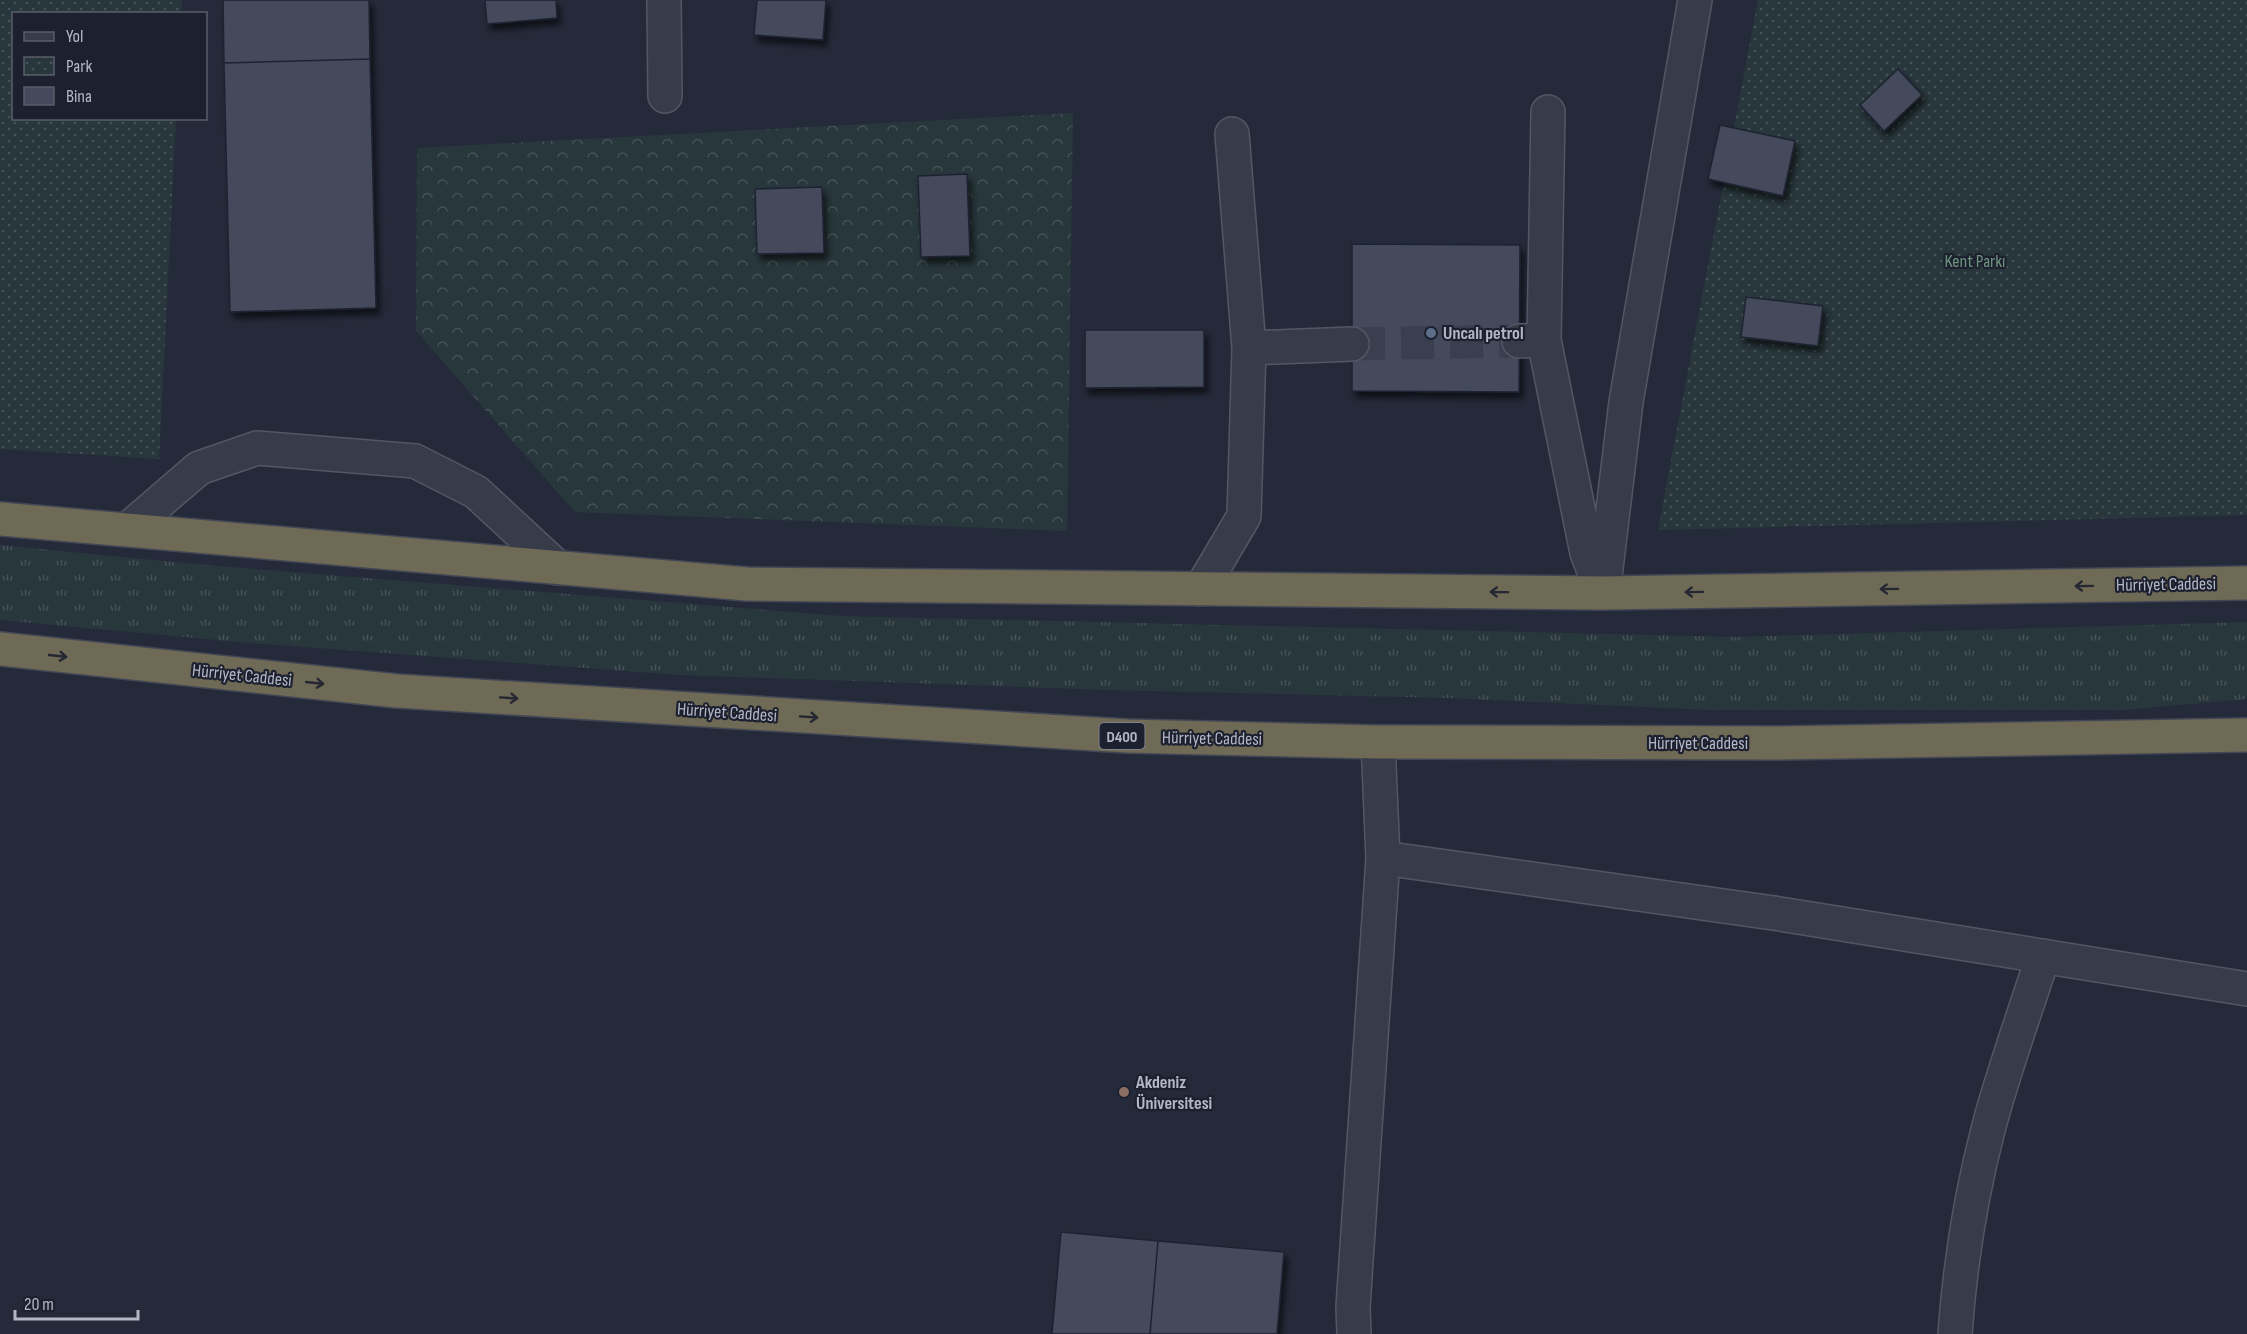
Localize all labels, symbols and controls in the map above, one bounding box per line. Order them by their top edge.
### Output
legend [12,12,207,120]
text: Yol [66,26,83,47]
text: Park [66,56,92,77]
text: Bina [66,86,92,107]
park label: Kent Parkı [1945,251,2005,272]
place label: Uncalı petrol [1443,323,1524,344]
marker: Uncalı petrol [1424,326,1438,340]
street label: Hürriyet Caddesi [2116,573,2216,596]
one-way arrow [2074,580,2094,591]
one-way arrow [1879,583,1899,594]
one-way arrow [1489,586,1509,598]
one-way arrow [1684,586,1704,597]
one-way arrow [48,650,68,661]
street label: Hürriyet Caddesi [191,660,293,691]
one-way arrow [304,677,324,688]
one-way arrow [499,693,519,704]
street label: Hürriyet Caddesi [676,699,778,726]
one-way arrow [798,711,818,722]
road number: D400 [1100,723,1144,749]
street label: Hürriyet Caddesi [1162,727,1262,750]
street label: Hürriyet Caddesi [1648,733,1748,754]
place label: Akdeniz Üniversitesi [1135,1072,1212,1114]
marker: Akdeniz Üniversitesi [1117,1085,1131,1099]
scale bar [15,1283,138,1321]
text: 20 m [24,1294,54,1315]

